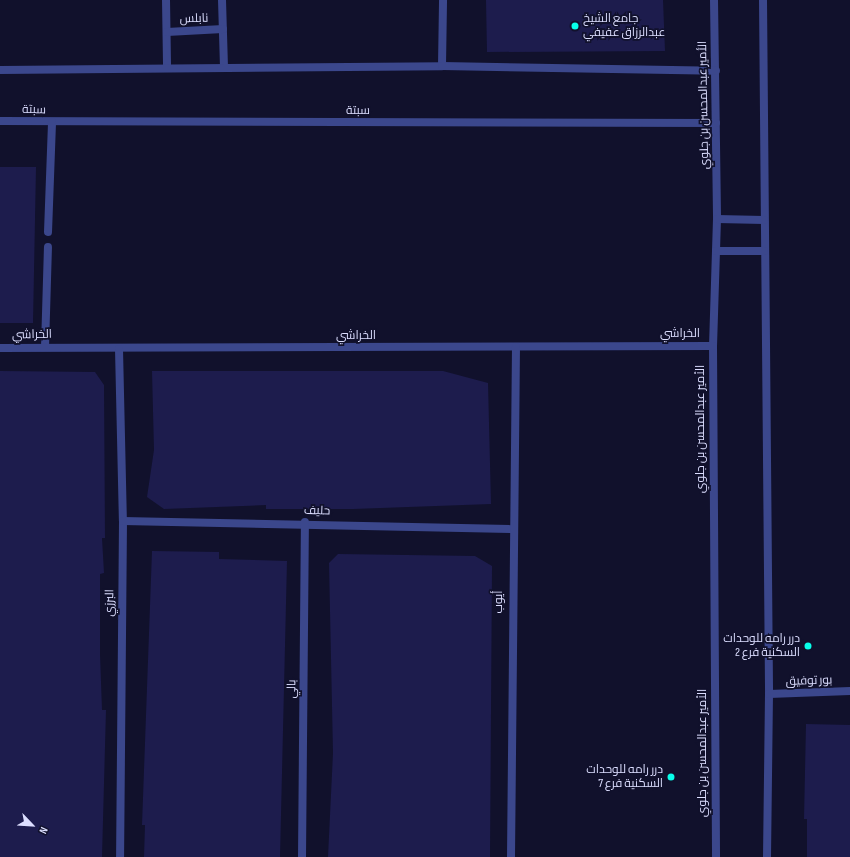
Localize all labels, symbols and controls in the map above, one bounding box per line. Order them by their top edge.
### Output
street label: نابلس [179,11,209,27]
place label: جامع الشيخ عبدالرزاق عفيفي [583,12,665,40]
marker: جامع الشيخ عبدالرزاق عفيفي [570,21,580,31]
street label: الأمير عبدالمحسن بن جلوي [696,41,712,169]
street label: سبتة [22,103,46,117]
street label: سبتة [346,104,370,118]
street label: الخراشي [12,327,52,343]
street label: الخراشي [660,327,700,341]
street label: الخراشي [336,329,376,343]
street label: الأمير عبدالمحسن بن جلوي [694,365,708,493]
street label: حليف [303,503,331,519]
street label: البرزي [103,589,117,617]
street label: أيوب [492,591,506,613]
place label: درر رامه للوحدات السكنية فرع 2 [723,632,800,660]
marker: درر رامه للوحدات السكنية فرع 2 [803,641,813,651]
street label: بور توفيق [785,673,833,689]
street label: بالي [285,679,299,699]
street label: الأمير عبدالمحسن بن جلوي [696,689,710,817]
place label: درر رامه للوحدات السكنية فرع 7 [586,763,663,791]
marker: درر رامه للوحدات السكنية فرع 7 [666,772,676,782]
north arrow [12,805,52,845]
text: N [36,825,50,836]

